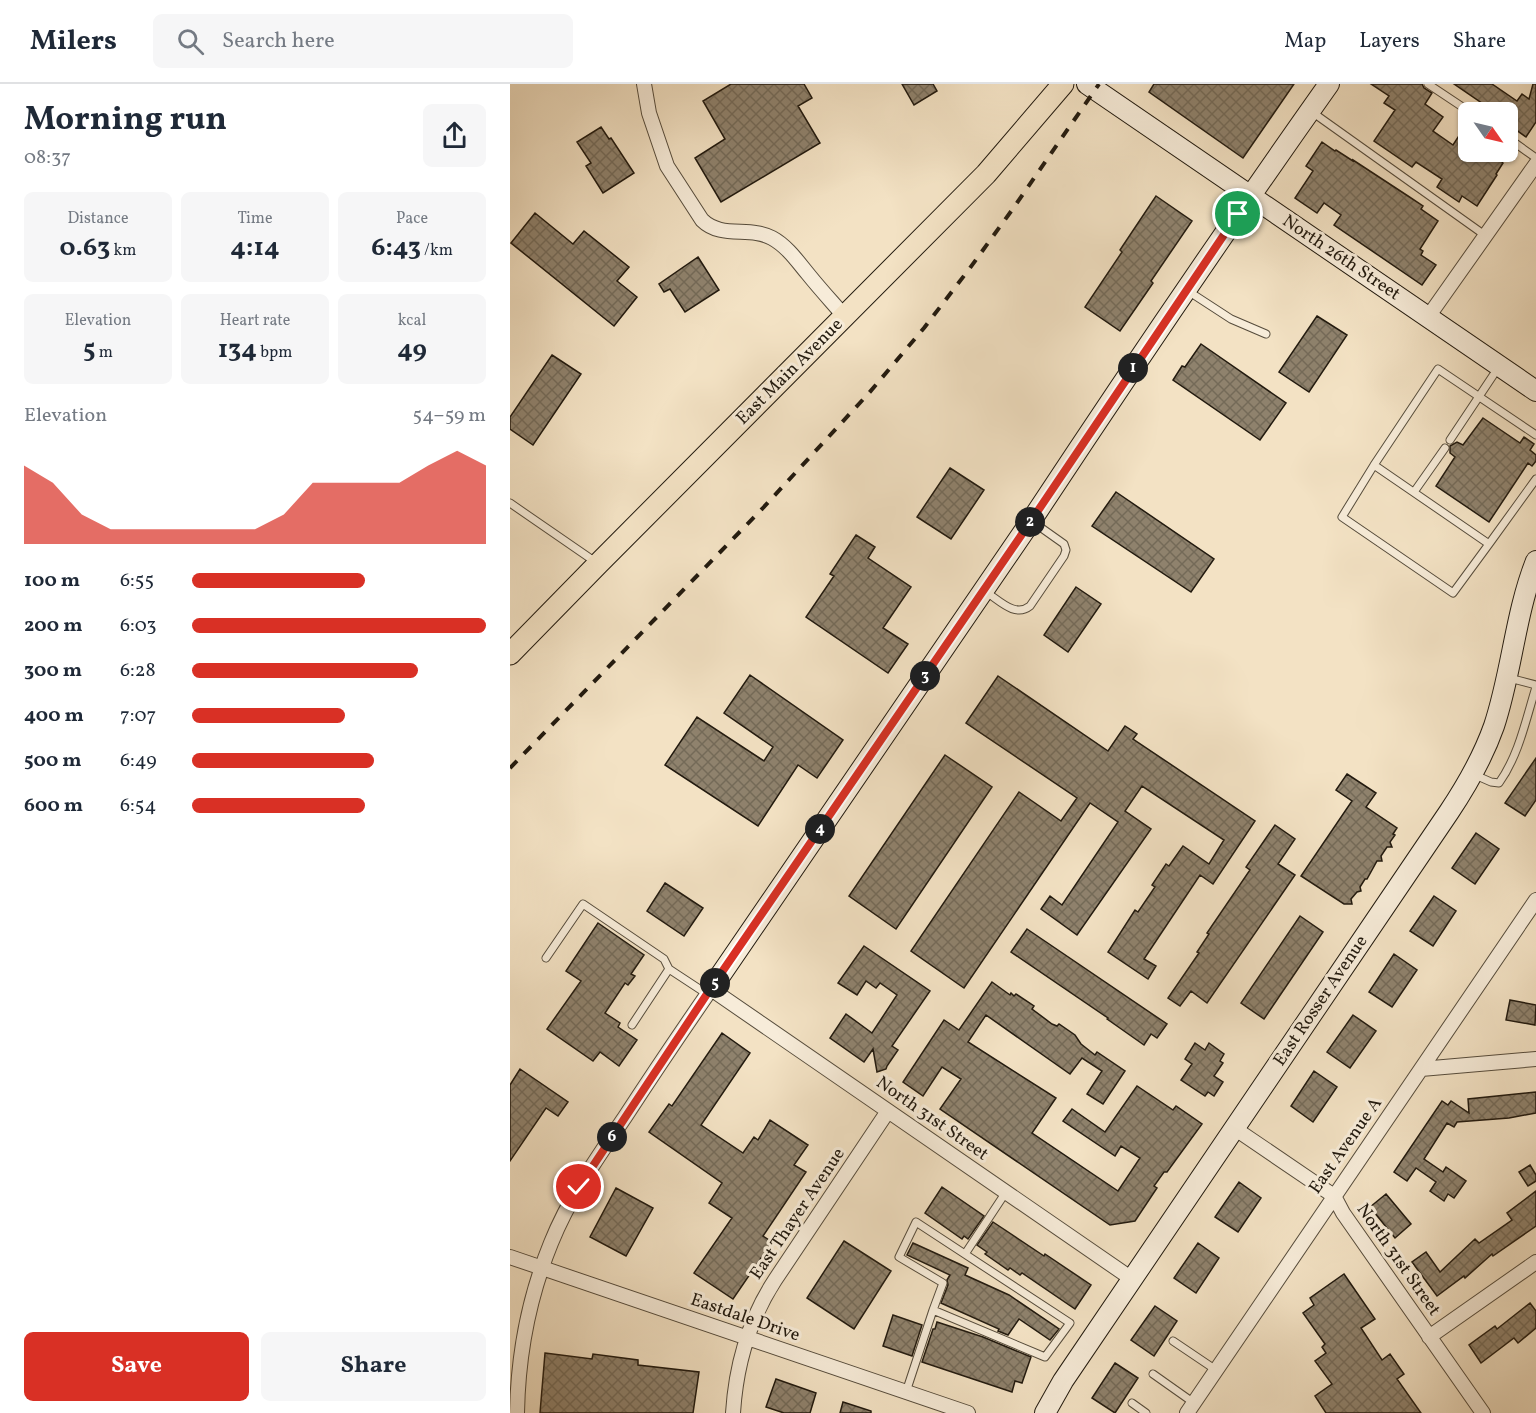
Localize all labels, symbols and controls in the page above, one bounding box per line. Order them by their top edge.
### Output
search box [153,14,573,68]
text: Milers [30,22,117,61]
icon: search [174,25,207,58]
text: Search here [222,26,335,57]
text: Map [1284,27,1326,56]
text: Layers [1359,27,1420,56]
text: Share [1453,27,1506,56]
text: Morning run [24,98,227,144]
north arrow [1458,102,1518,162]
map controls [1458,102,1518,162]
button: share [423,104,486,167]
text: 08:37 [24,144,71,172]
pin [1212,188,1263,239]
icon: arrive [1221,197,1254,230]
text: Distance [67,208,129,230]
text: Time [237,208,273,230]
text: Pace [396,208,428,230]
street label: North 26th Street [1277,209,1405,307]
text: 0.63 [60,230,110,266]
text: 4:14 [230,230,280,266]
text: 6:43 [371,230,421,266]
text: km [110,240,136,262]
text: /km [421,240,453,262]
text: Elevation [65,310,131,332]
text: Heart rate [220,310,290,332]
text: kcal [398,310,426,332]
street label: East Main Avenue [731,313,849,431]
text: 5 [83,332,96,368]
text: 134 [218,332,257,368]
text: 49 [397,332,427,368]
text: m [96,342,113,364]
text: bpm [257,342,292,364]
pin: 1 [1118,353,1148,383]
text: 1 [1130,357,1136,379]
text: Elevation [24,402,107,430]
text: 54–59 m [413,402,486,430]
pin: 2 [1015,507,1045,537]
text: 2 [1026,511,1034,533]
text: 100 m [24,567,80,595]
text: 6:55 [120,567,154,595]
text: 200 m [24,612,82,640]
text: 6:03 [120,612,157,640]
text: 300 m [24,657,82,685]
text: 6:28 [120,657,156,685]
pin: 3 [910,661,940,691]
text: 3 [921,665,929,687]
text: 400 m [24,702,84,730]
text: 7:07 [120,702,156,730]
text: 500 m [24,747,82,775]
text: 6:49 [120,747,157,775]
text: 600 m [24,792,83,820]
text: 6:54 [120,792,156,820]
pin: 4 [805,814,835,844]
text: 4 [815,818,825,840]
street label: East Rosser Avenue [1268,931,1374,1071]
pin: 5 [700,968,730,998]
text: 5 [711,972,719,994]
street label: North 31st Street [871,1071,993,1167]
street label: East Avenue A [1303,1092,1389,1199]
pin: 6 [597,1122,627,1152]
text: 6 [608,1126,616,1148]
street label: East Thayer Avenue [744,1143,852,1285]
pin [553,1161,604,1212]
icon: check [562,1170,595,1203]
street label: North 31st Street [1350,1199,1446,1321]
street label: Eastdale Drive [687,1288,803,1348]
button: Save [24,1332,249,1401]
button: Share [261,1332,486,1401]

